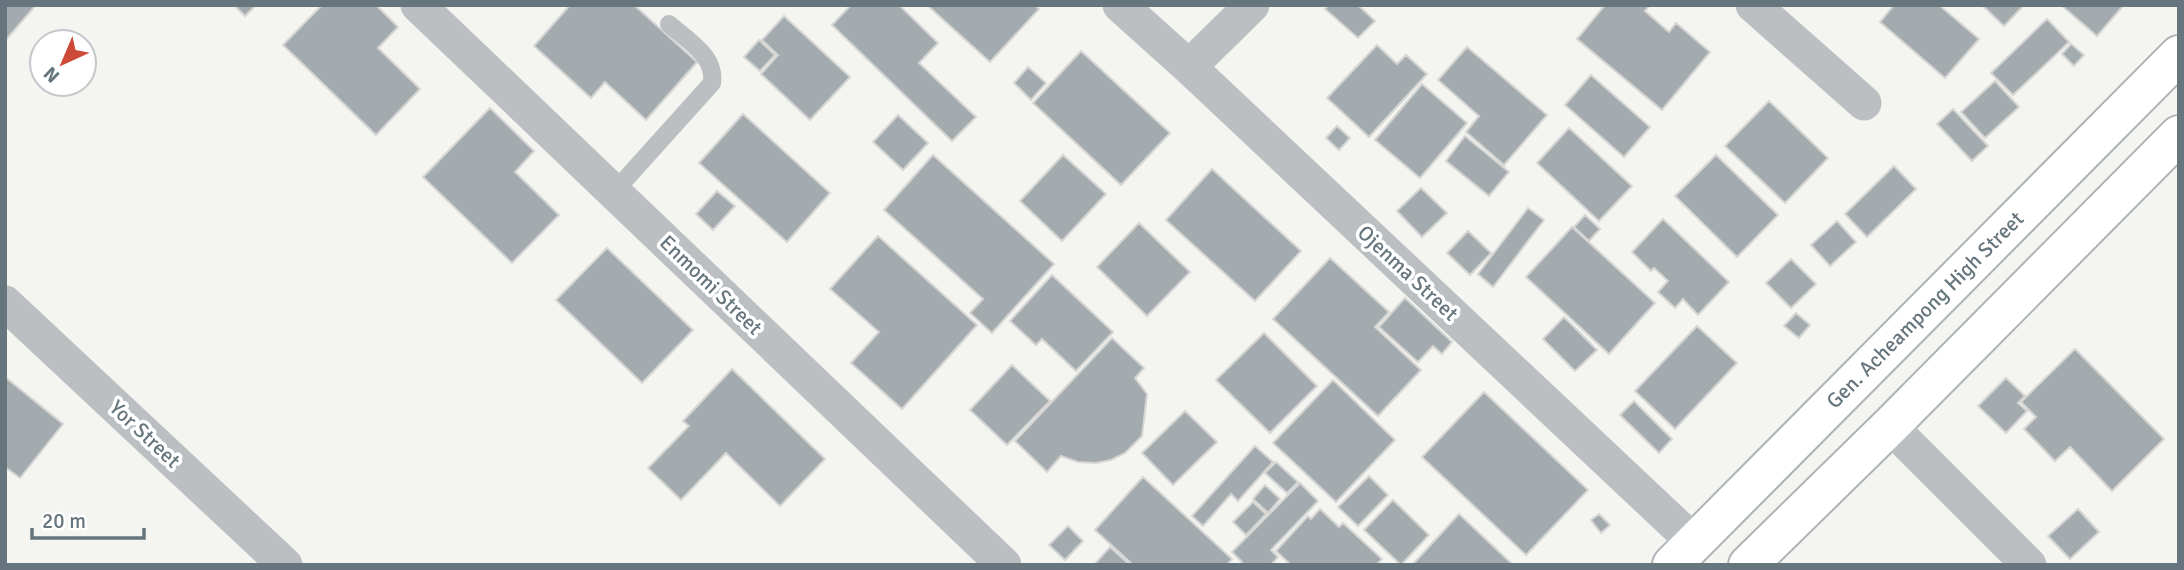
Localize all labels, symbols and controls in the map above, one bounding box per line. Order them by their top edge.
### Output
north arrow [28,28,98,98]
text: N [39,61,65,88]
street label: Gen. Acheampong High Street [1821,206,2029,414]
street label: Ojenma Street [1352,220,1464,326]
street label: Enmomi Street [654,230,768,340]
street label: Yor Street [104,395,186,473]
scale bar [32,496,144,540]
text: 20 m [42,508,86,534]

